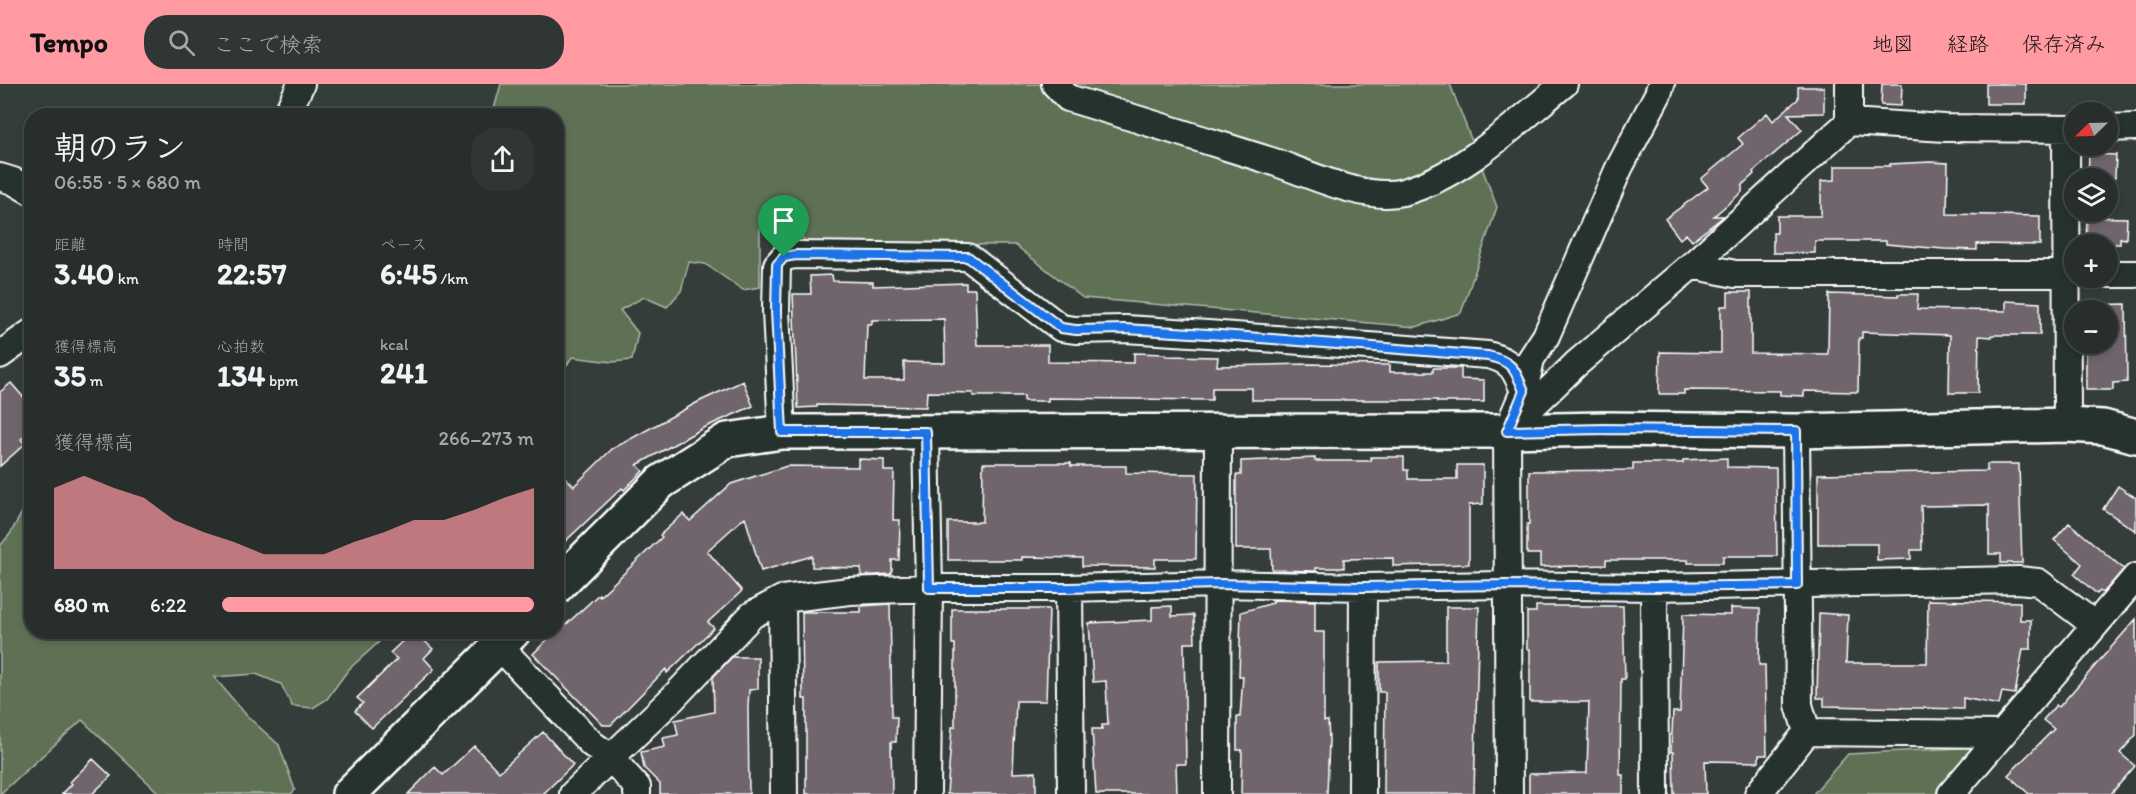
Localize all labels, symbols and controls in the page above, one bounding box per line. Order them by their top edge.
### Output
search box [144,15,564,69]
text: Tempo [30,25,108,59]
icon: search [165,26,198,59]
text: ここで検索 [213,31,323,58]
text: 地図 [1872,31,1914,56]
text: 経路 [1947,31,1989,56]
text: 保存済み [2022,31,2106,56]
north arrow [2064,102,2118,156]
map controls [2064,102,2118,354]
text: 朝のラン [54,128,186,167]
button: share [471,128,534,191]
button: layers [2064,168,2118,222]
text: 06:55 · 5 × 680 m [54,170,201,194]
pin [758,195,809,257]
icon: arrive [767,204,800,237]
button: + [2064,234,2118,288]
text: 距離 [54,235,86,254]
text: 時間 [217,235,249,254]
text: ペース [380,235,427,254]
text: 3.40 [54,255,114,292]
text: 22:57 [217,255,287,292]
text: 6:45 [380,255,437,292]
text: km [114,269,139,288]
text: /km [437,269,469,288]
button: − [2064,300,2118,354]
text: kcal [380,335,408,354]
text: 獲得標高 [54,337,118,356]
text: 心拍数 [217,337,265,356]
text: 241 [380,354,428,391]
text: 35 [54,357,86,394]
text: 134 [217,357,265,394]
text: m [86,371,103,390]
text: bpm [265,371,299,390]
text: 266–273 m [439,426,534,450]
text: 獲得標高 [54,430,134,454]
text: 680 m [54,593,109,617]
text: 6:22 [150,593,187,617]

